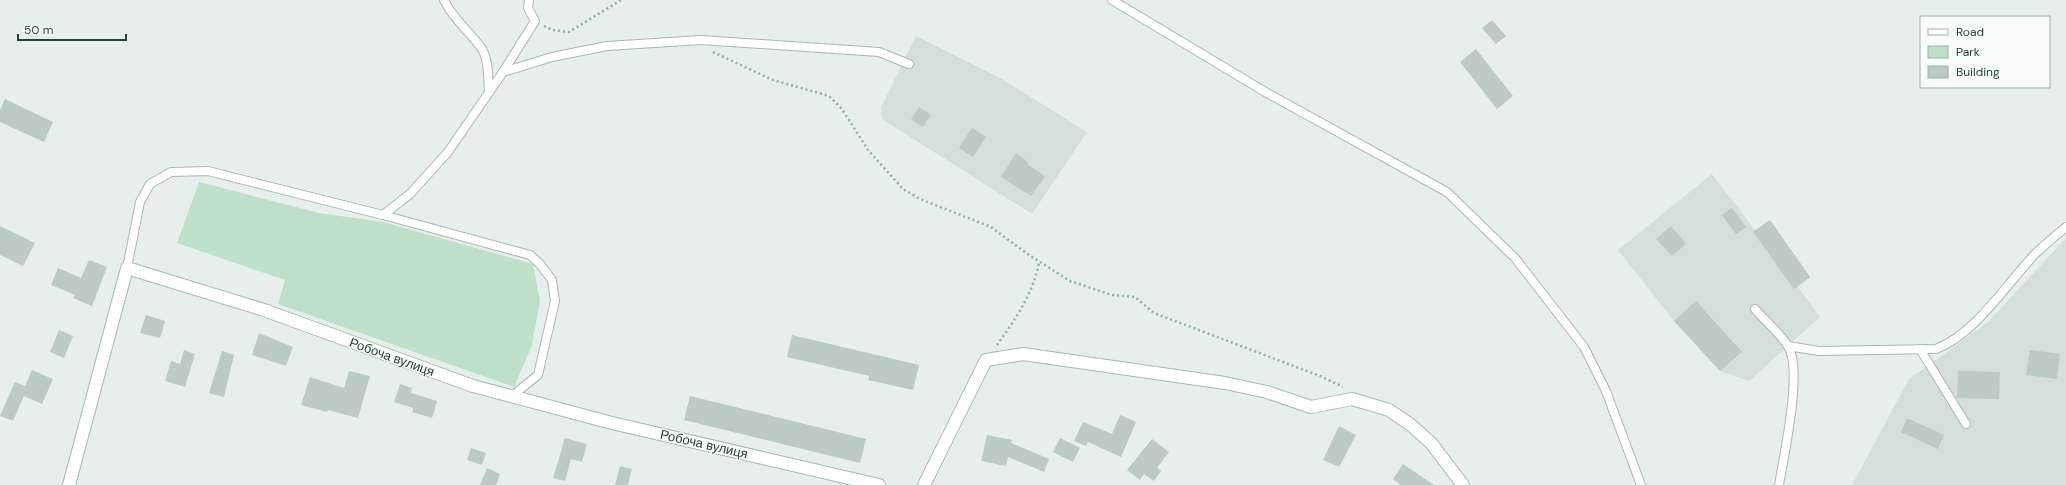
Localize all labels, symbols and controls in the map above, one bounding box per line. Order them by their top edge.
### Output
scale bar [18,16,126,42]
legend [1920,16,2050,88]
text: 50 m [24,22,53,38]
text: Road [1956,24,1984,40]
text: Park [1956,44,1980,60]
text: Building [1956,64,2000,80]
street label: Робоча вулиця [347,334,437,380]
street label: Робоча вулиця [659,426,749,462]

